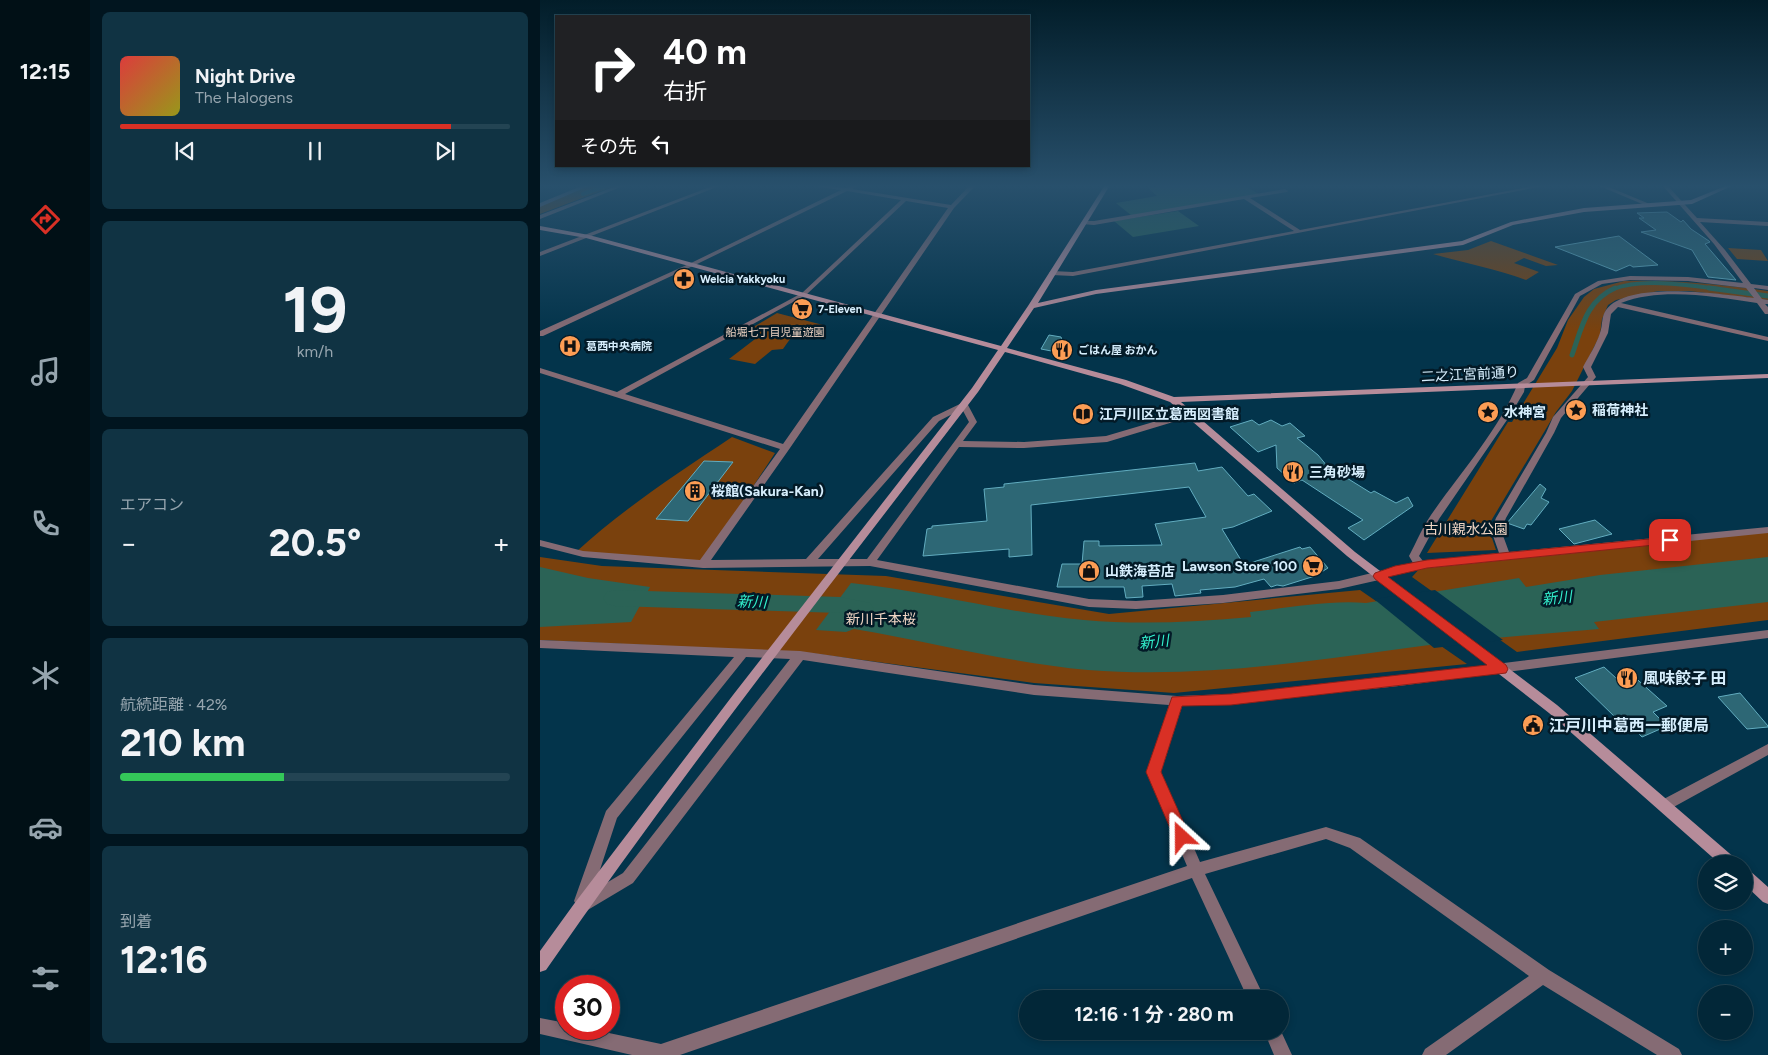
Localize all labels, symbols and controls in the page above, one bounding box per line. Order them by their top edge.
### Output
text: 40 m [663,31,747,73]
icon: right [580,35,645,100]
text: 12:15 [20,58,70,85]
text: Night Drive [195,65,295,88]
text: 右折 [663,78,707,105]
text: The Halogens [195,88,293,107]
icon: left [647,130,675,158]
text: その先 [580,135,637,158]
icon: previous [171,137,199,165]
icon: pause [301,137,329,165]
icon: next [431,137,459,165]
icon: directions [28,202,63,237]
pharmacy icon: Welcia Yakkyoku [672,267,696,291]
text: 19 [282,270,348,348]
place label: Welcia Yakkyoku [700,273,785,286]
supermarket icon: 7-Eleven [790,297,814,321]
place label: 7-Eleven [818,303,862,316]
park label: 船堀七丁目児童遊園 [726,326,825,339]
hospital icon: 葛西中央病院 [558,334,582,358]
restaurant icon: ごはん屋 おかん [1050,338,1074,362]
place label: 葛西中央病院 [586,340,652,353]
text: km/h [297,342,333,361]
place label: ごはん屋 おかん [1078,344,1158,357]
icon: music [28,354,63,389]
street label: 二之江宮前通り [1421,363,1519,386]
place icon: 稲荷神社 [1564,398,1588,422]
place icon: 水神宮 [1476,400,1500,424]
library icon: 江戸川区立葛西図書館 [1071,402,1095,426]
place label: 稲荷神社 [1592,402,1648,419]
place label: 水神宮 [1504,404,1546,421]
place label: 江戸川区立葛西図書館 [1099,406,1239,423]
restaurant icon: 三角砂場 [1281,460,1305,484]
place label: 三角砂場 [1309,464,1365,481]
building icon: 桜館(Sakura-Kan) [683,479,707,503]
place label: 桜館(Sakura-Kan) [711,483,824,500]
text: エアコン [120,495,184,514]
icon: phone [28,506,63,541]
pin [1649,519,1691,561]
text: 20.5° [269,520,361,566]
park label: 古川親水公園 [1424,521,1508,538]
text: − [120,526,137,560]
text: + [493,526,510,560]
icon: arrive [1656,526,1684,554]
supermarket icon: Lawson Store 100 [1301,554,1325,578]
place label: Lawson Store 100 [1182,558,1297,575]
shop icon: 山鉄海苔店 [1077,559,1101,583]
place label: 山鉄海苔店 [1105,563,1175,580]
water label: 新川 [1541,587,1575,609]
water label: 新川 [737,592,769,612]
park label: 新川千本桜 [846,611,916,628]
water label: 新川 [1138,631,1172,653]
icon: climate [28,658,63,693]
restaurant icon: 風味餃子 田 [1615,666,1639,690]
place label: 風味餃子 田 [1643,669,1727,688]
text: 航続距離 · 42% [120,695,227,714]
public building icon: 江戸川中葛西一郵便局 [1521,713,1545,737]
place label: 江戸川中葛西一郵便局 [1549,716,1709,735]
text: 210 km [120,720,245,766]
icon: car [28,810,63,845]
position arrow [1155,810,1207,862]
map controls [1698,855,1753,1040]
button: layers [1698,855,1753,910]
text: 到着 [120,912,152,931]
button: + [1698,920,1753,975]
text: 12:16 [120,937,208,983]
icon: filters [28,961,63,996]
speed limit sign: 30 [555,975,620,1040]
button: − [1698,985,1753,1040]
text: 12:16 · 1 分 · 280 m [1074,1003,1234,1026]

